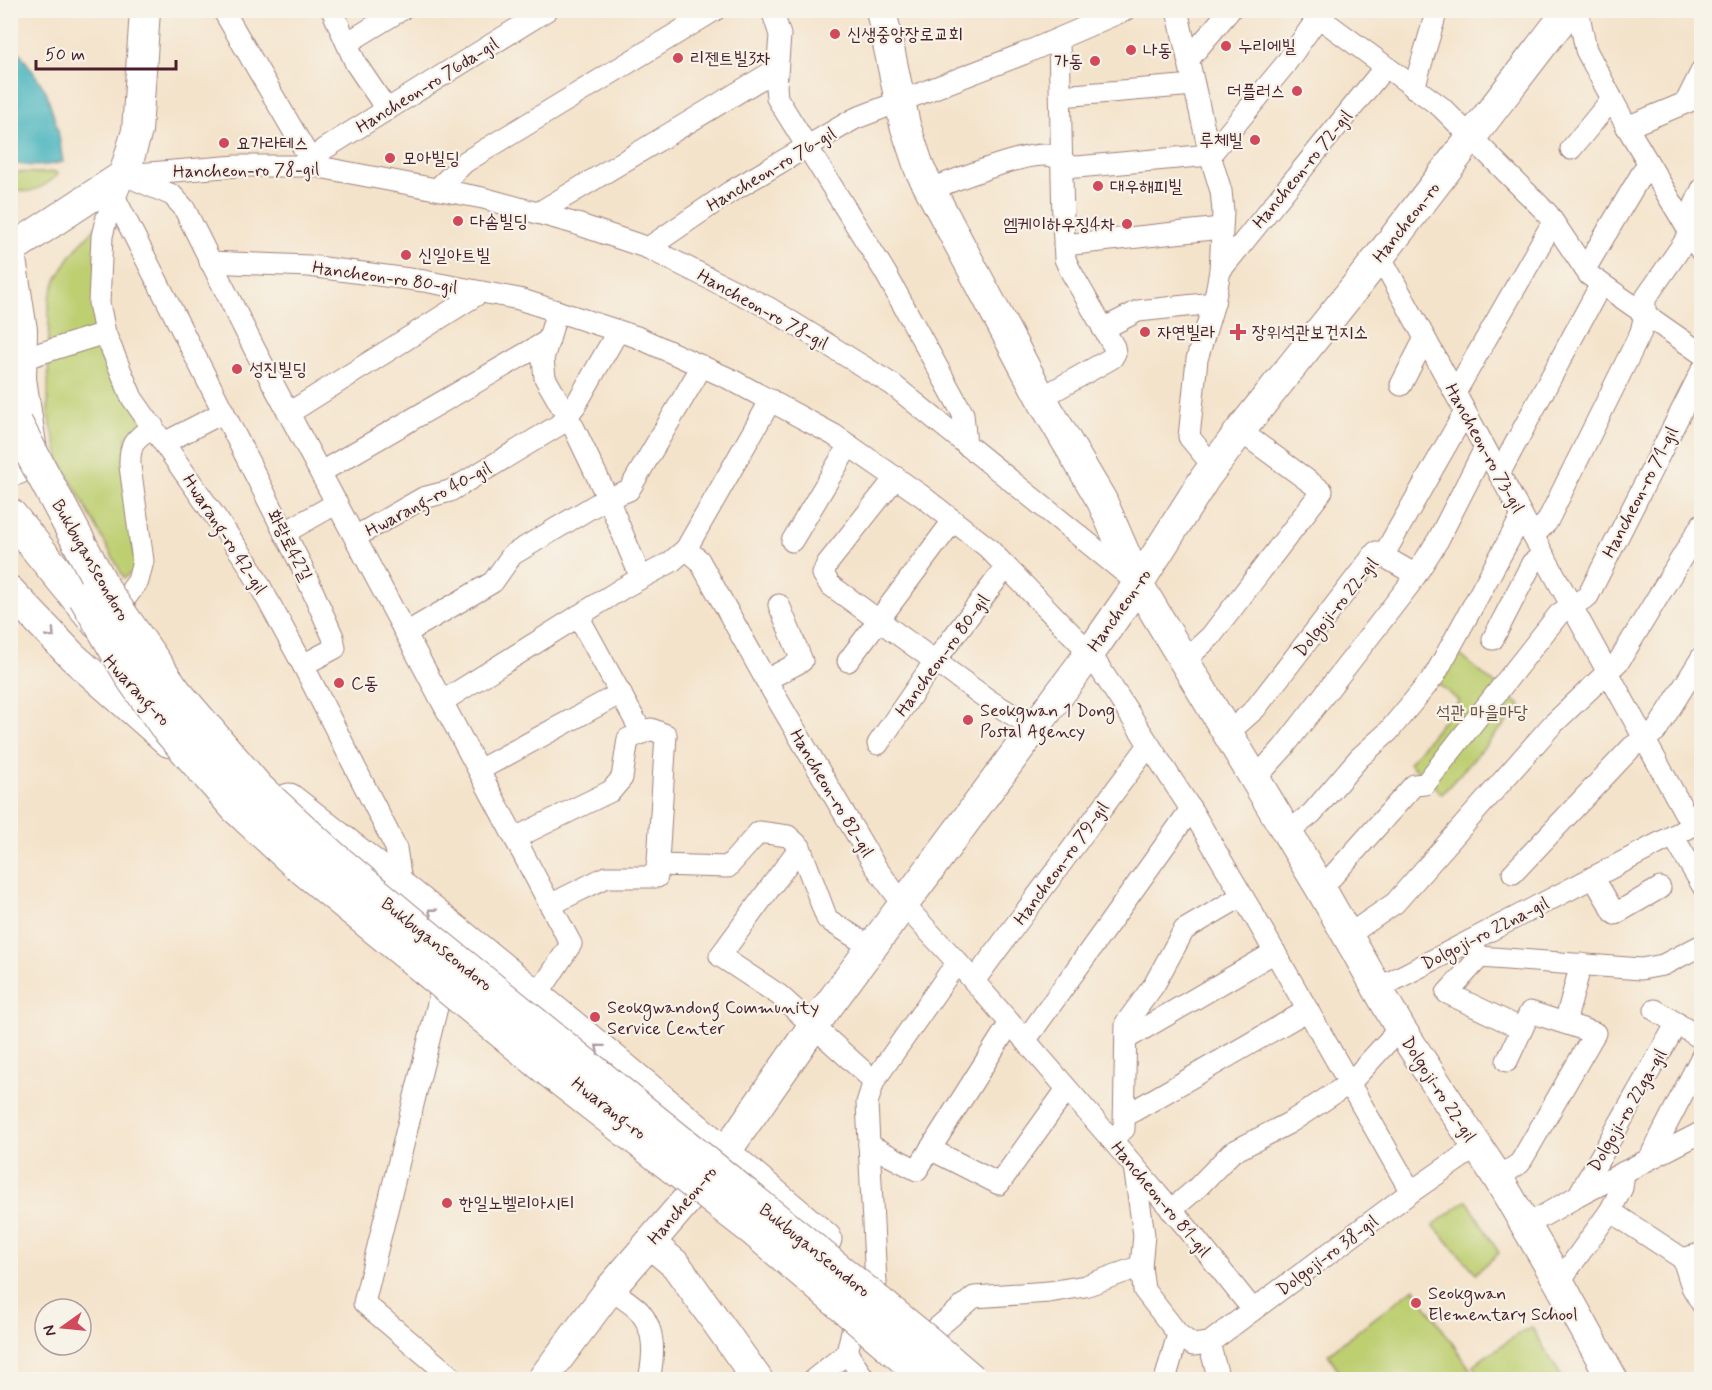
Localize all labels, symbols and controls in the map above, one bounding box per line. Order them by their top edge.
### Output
place label: 신생중앙장로교회 [847,23,963,47]
marker: 신생중앙장로교회 [828,27,842,41]
street label: Hancheon-ro 76da-gil [352,32,503,139]
scale bar [36,33,176,71]
place label: 누리에빌 [1238,35,1296,59]
place label: 나동 [1143,39,1172,63]
marker: 누리에빌 [1219,39,1233,53]
text: 50 m [45,43,85,67]
marker: 나동 [1124,43,1138,57]
place label: 리젠트빌3차 [690,47,771,71]
place label: 가동 [1054,50,1083,74]
marker: 리젠트빌3차 [671,51,685,65]
marker: 가동 [1088,54,1102,68]
place label: 더플러스 [1227,80,1285,104]
marker: 더플러스 [1290,84,1304,98]
street label: Hancheon-ro 72-gil [1247,105,1358,234]
street label: Hancheon-ro 76-gil [703,122,841,218]
place label: 루체빌 [1200,129,1244,153]
place label: 요가라테스 [236,132,308,156]
marker: 루체빌 [1248,133,1262,147]
marker: 요가라테스 [217,136,231,150]
place label: 모아빌딩 [402,147,460,171]
marker: 모아빌딩 [383,151,397,165]
street label: Hancheon-ro 78-gil [173,158,319,184]
place label: 대우해피빌 [1110,175,1183,199]
street label: Hancheon-ro [1368,177,1446,268]
marker: 대우해피빌 [1091,179,1105,193]
place label: 다솜빌딩 [470,210,528,234]
place label: 엠케이하우징4차 [1003,213,1115,237]
marker: 다솜빌딩 [451,214,465,228]
marker: 엠케이하우징4차 [1120,217,1134,231]
place label: 신일아트빌 [418,244,491,268]
marker: 신일아트빌 [399,248,413,262]
street label: Hancheon-ro 80-gil [311,256,459,300]
street label: Hancheon-ro 78-gil [693,264,832,356]
place label: 자연빌라 [1157,321,1215,345]
place label: 장위석관보건지소 [1252,321,1368,345]
marker: 장위석관보건지소 [1229,323,1247,341]
marker: 자연빌라 [1138,325,1152,339]
place label: 성진빌딩 [249,358,307,382]
marker: 성진빌딩 [230,362,244,376]
street label: Hancheon-ro 73-gil [1439,380,1530,517]
street label: Hancheon-ro 71-gil [1597,423,1684,562]
street label: Hwarang-ro 40-gil [361,457,496,545]
street label: Hwarang-ro 42-gil [175,470,272,600]
street label: Bukbuganseondoro [45,495,135,626]
street label: 화랑로42길 [261,506,318,586]
street label: Dolgoji-ro 22-gil [1289,553,1385,663]
street label: Hancheon-ro [1082,564,1157,657]
street label: Hancheon-ro 80-gil [890,589,995,722]
one-way arrow [43,626,54,637]
street label: Hwarang-ro [96,650,175,733]
place label: C동 [351,672,378,696]
marker: C동 [332,676,346,690]
place label: Seokgwan 1 Dong Postal Agency [980,699,1115,746]
park label: 석관 마을마당 [1436,701,1528,725]
marker: Seokgwan 1 Dong Postal Agency [961,713,975,727]
street label: Hancheon-ro 82-gil [783,725,879,862]
street label: Hancheon-ro 79-gil [1009,797,1115,930]
street label: Bukbuganseondoro [376,892,497,997]
street label: Dolgoji-ro 22na-gil [1418,892,1554,977]
one-way arrow [428,908,439,919]
place label: Seokgwandong Community Service Center [607,996,819,1041]
marker: Seokgwandong Community Service Center [588,1010,602,1024]
street label: Dolgoji-ro 22-gil [1394,1032,1481,1147]
one-way arrow [595,1045,606,1056]
street label: Dolgoji-ro 22ga-gil [1583,1045,1674,1177]
street label: Hwarang-ro [565,1072,651,1147]
street label: Hancheon-ro 81-gil [1105,1137,1216,1262]
street label: Hancheon-ro [643,1161,723,1250]
place label: 한일노벨리아시티 [459,1192,575,1216]
marker: 한일노벨리아시티 [440,1196,454,1210]
street label: Bukbuganseondoro [754,1198,875,1303]
street label: Dolgoji-ro 38-gil [1272,1210,1384,1303]
place label: Seokgwan Elementary School [1428,1282,1578,1327]
marker: Seokgwan Elementary School [1409,1296,1423,1310]
north arrow [33,1297,93,1357]
text: N [38,1323,61,1338]

